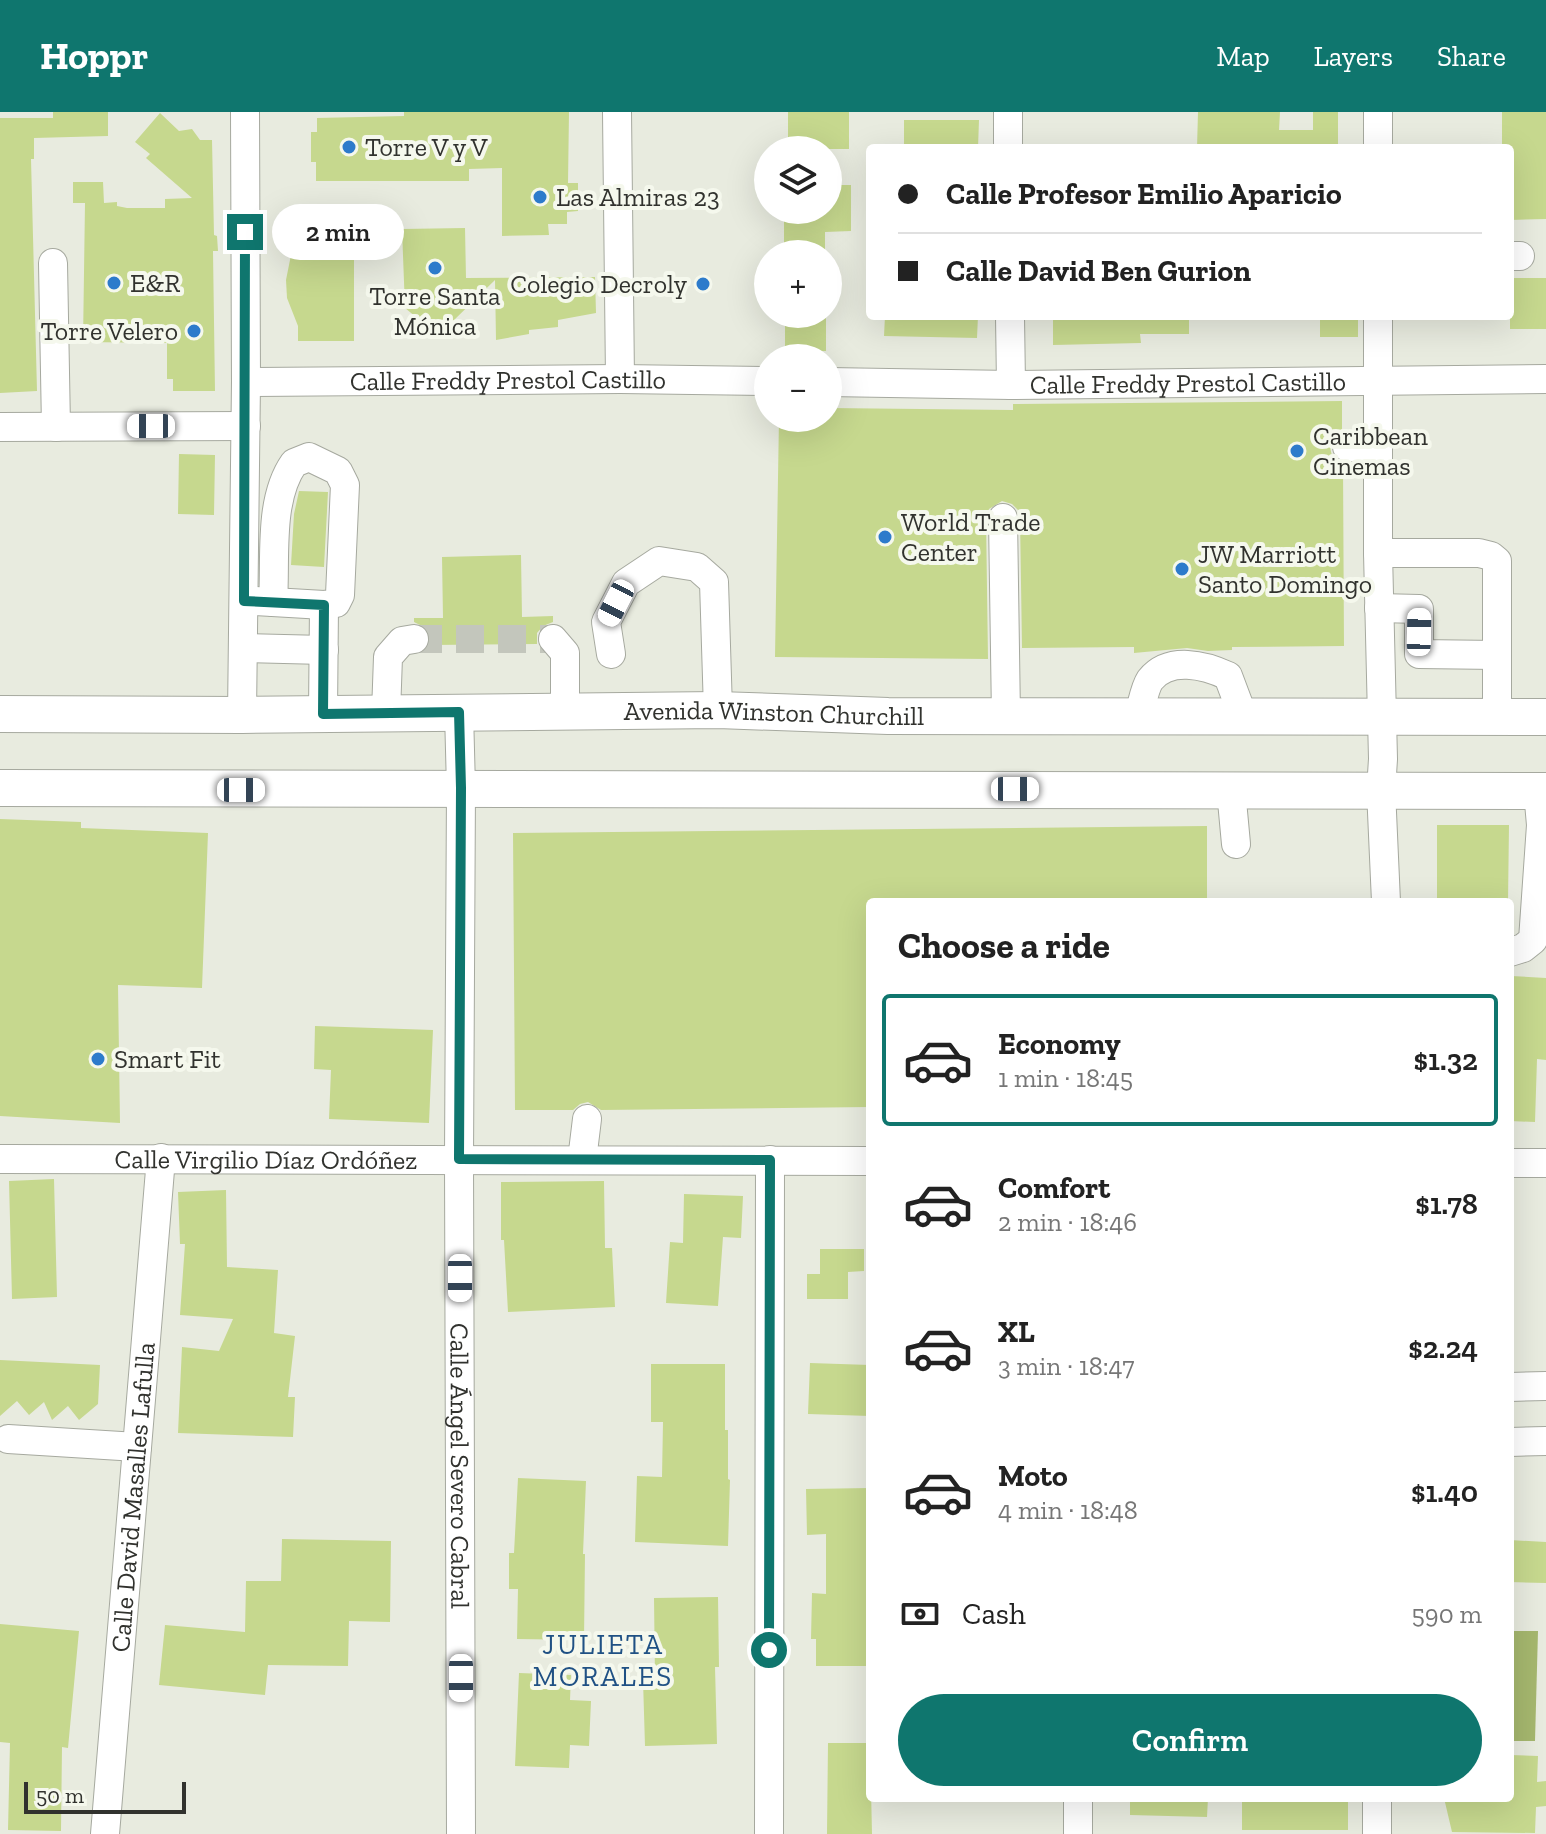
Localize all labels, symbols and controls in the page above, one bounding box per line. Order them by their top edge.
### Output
text: Hoppr [40,33,148,79]
text: Map [1216,40,1270,73]
text: Layers [1314,40,1393,73]
text: Share [1437,40,1506,73]
place label: Torre V y V [365,131,488,163]
map controls [754,136,842,432]
button: layers [754,136,842,224]
marker: Torre V y V [340,138,358,156]
text: Calle Profesor Emilio Aparicio [946,176,1342,212]
place label: Las Almiras 23 [556,181,720,213]
marker: Las Almiras 23 [531,188,549,206]
callout: 2 min [273,204,405,260]
route end [227,214,263,250]
text: 2 min [306,216,370,248]
button: + [754,240,842,328]
text: Calle David Ben Gurion [946,253,1251,289]
marker: Torre Santa Mónica [426,259,444,277]
place label: E&R [130,267,180,299]
place label: Colegio Decroly [510,268,688,300]
marker: E&R [105,274,123,292]
marker: Colegio Decroly [694,275,712,293]
place label: Torre Santa Mónica [369,280,501,342]
place label: Torre Velero [40,315,178,347]
marker: Torre Velero [185,322,203,340]
button: − [754,344,842,432]
street label: Calle Freddy Prestol Castillo [350,363,666,397]
street label: Calle Freddy Prestol Castillo [1030,365,1346,401]
car [127,414,175,438]
place label: Caribbean Cinemas [1313,420,1428,482]
marker: Caribbean Cinemas [1288,442,1306,460]
place label: World Trade Center [901,506,1041,568]
marker: World Trade Center [876,528,894,546]
place label: JW Marriott Santo Domingo [1198,538,1372,600]
marker: JW Marriott Santo Domingo [1173,560,1191,578]
car [594,576,638,630]
car [1407,608,1431,656]
street label: Avenida Winston Churchill [624,694,924,732]
car [991,777,1039,801]
car [217,778,265,802]
text: Choose a ride [898,924,1110,967]
icon: car [902,1024,974,1096]
text: Economy [998,1026,1121,1062]
text: $1.32 [1414,1042,1478,1078]
place label: Smart Fit [114,1043,221,1075]
marker: Smart Fit [89,1050,107,1068]
text: 1 min · 18:45 [998,1062,1133,1094]
street label: Calle Virgilio Díaz Ordóñez [115,1143,417,1176]
icon: car [902,1168,974,1240]
text: Comfort [998,1170,1110,1206]
text: $1.78 [1415,1186,1478,1222]
text: 2 min · 18:46 [998,1206,1137,1238]
car [448,1254,472,1302]
icon: car [902,1312,974,1384]
text: XL [998,1314,1035,1350]
street label: Calle Ángel Severo Cabral [443,1323,476,1609]
text: $2.24 [1408,1330,1478,1366]
street label: Calle David Masalles Lafulla [104,1340,162,1653]
text: 3 min · 18:47 [998,1350,1134,1382]
icon: car [902,1456,974,1528]
text: Moto [998,1458,1068,1494]
text: $1.40 [1411,1474,1478,1510]
text: 4 min · 18:48 [998,1494,1138,1526]
icon: cash [898,1592,942,1636]
text: Cash [962,1596,1026,1632]
text: 590 m [1412,1598,1482,1630]
district label: JULIETA MORALES [533,1628,673,1693]
route start [751,1632,787,1668]
car [449,1654,473,1702]
button: Confirm [898,1694,1482,1786]
scale bar [24,1778,186,1814]
text: 50 m [36,1782,84,1809]

